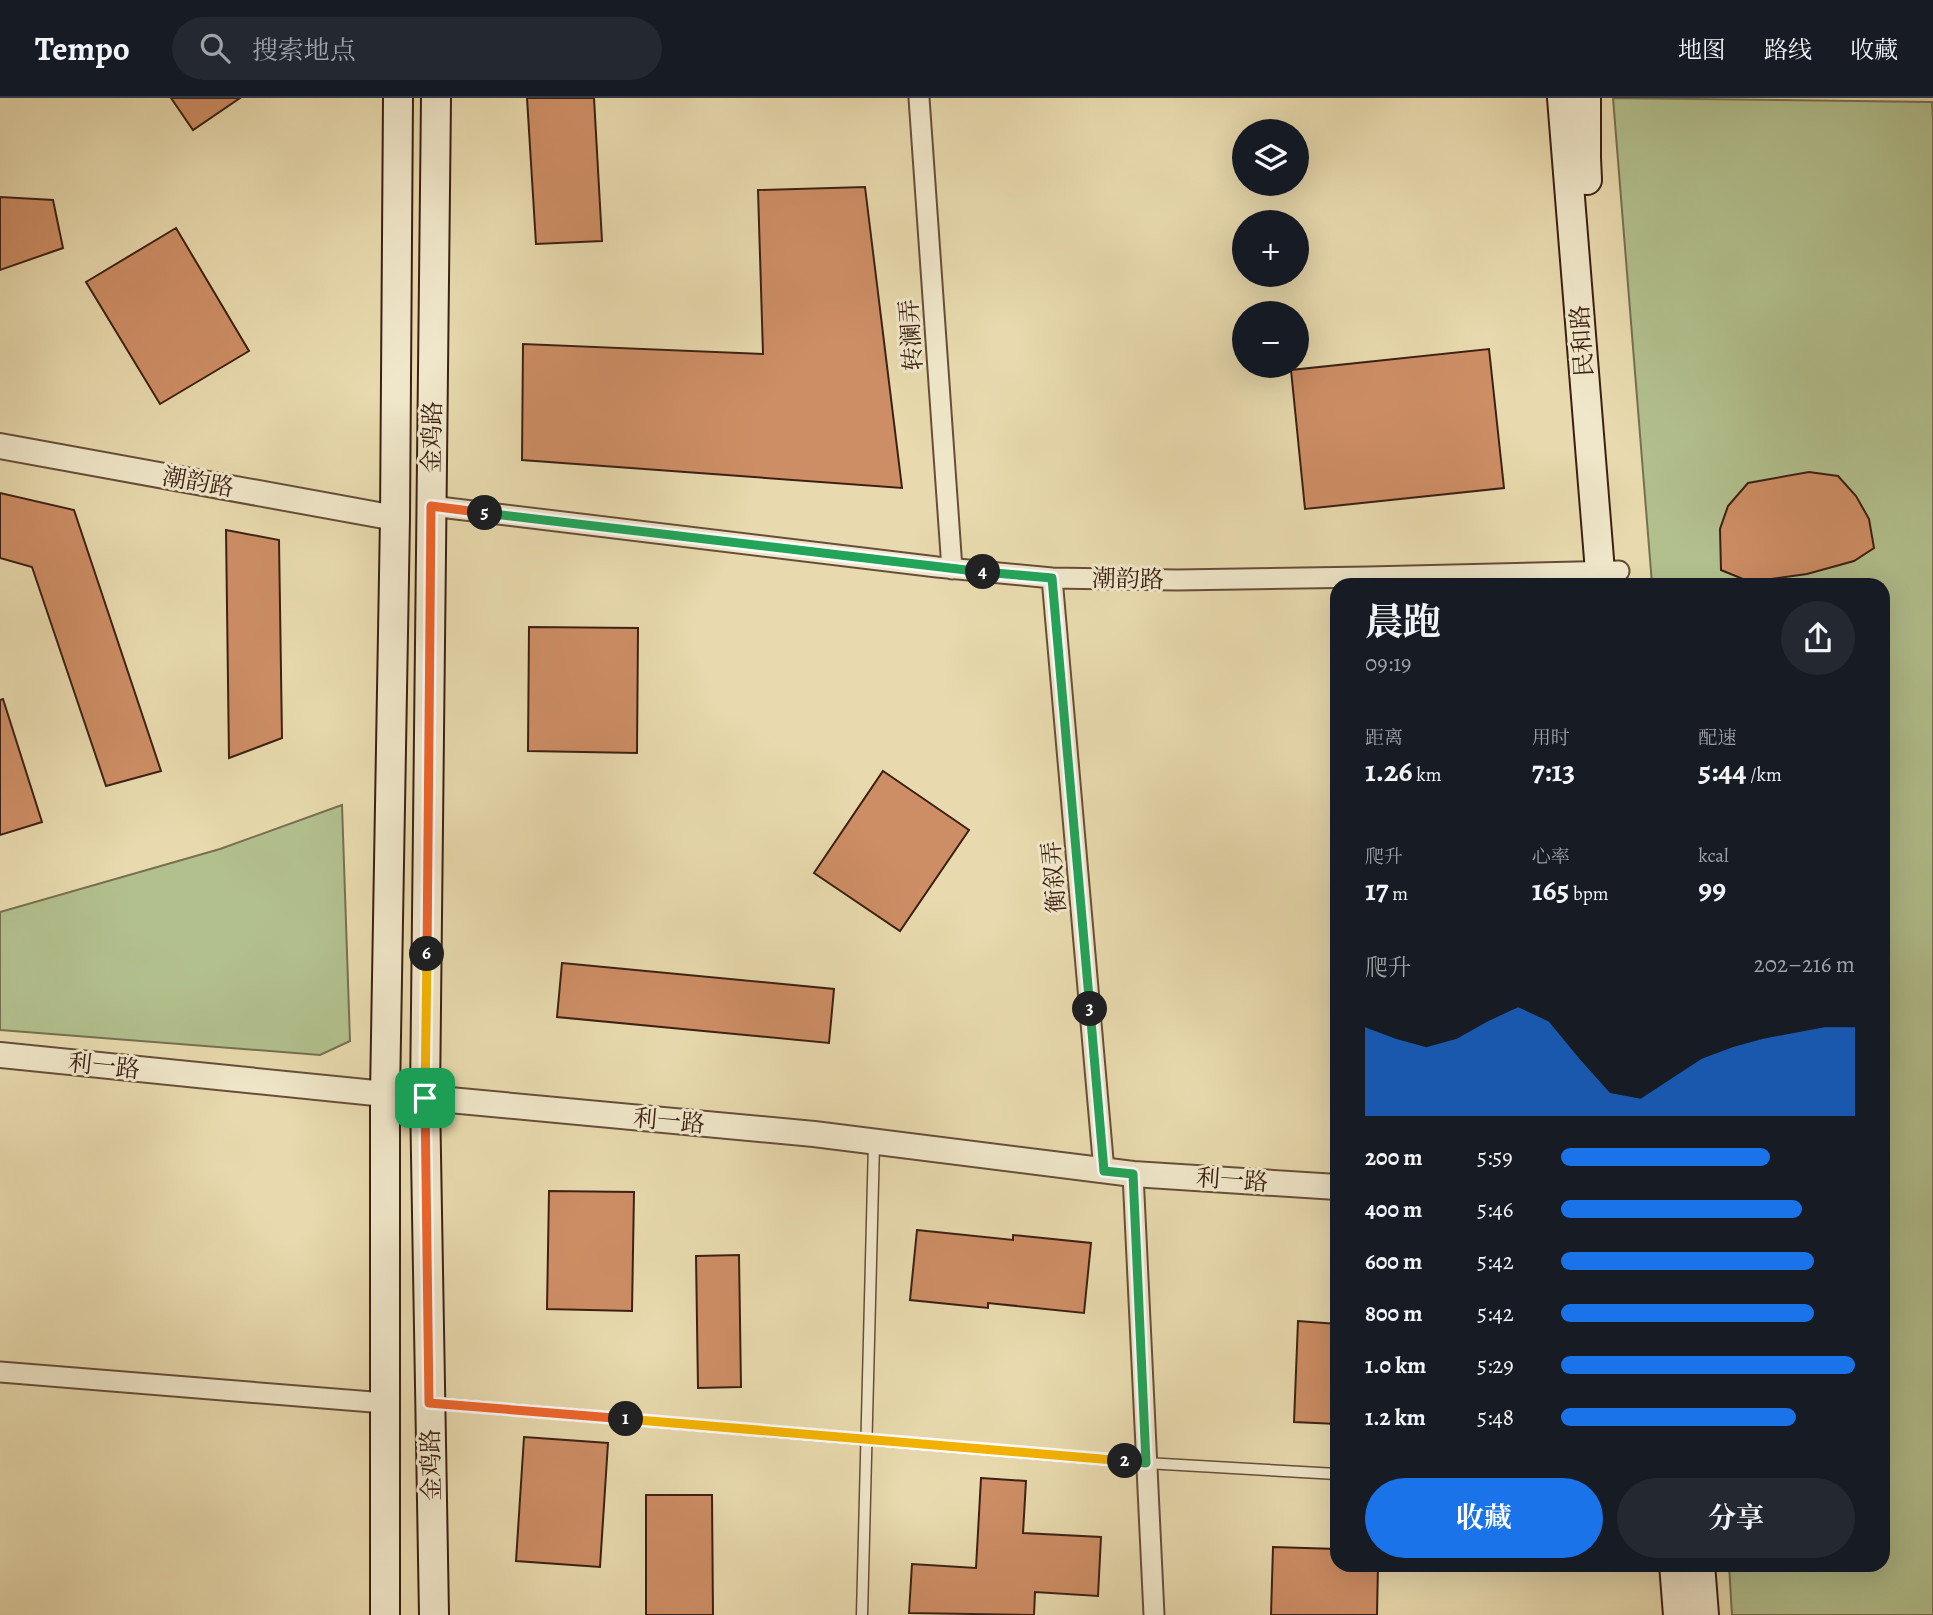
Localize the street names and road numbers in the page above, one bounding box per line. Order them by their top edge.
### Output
street label: 转澜弄 [893,298,929,372]
street label: 民和路 [1564,304,1600,378]
street label: 金鸡路 [415,401,449,473]
street label: 潮韵路 [160,460,236,504]
street label: 潮韵路 [1092,562,1164,596]
street label: 衡叙弄 [1035,840,1073,914]
street label: 利一路 [67,1046,141,1086]
street label: 利一路 [632,1102,706,1140]
street label: 利一路 [1195,1162,1269,1198]
street label: 金鸡路 [414,1429,448,1501]

